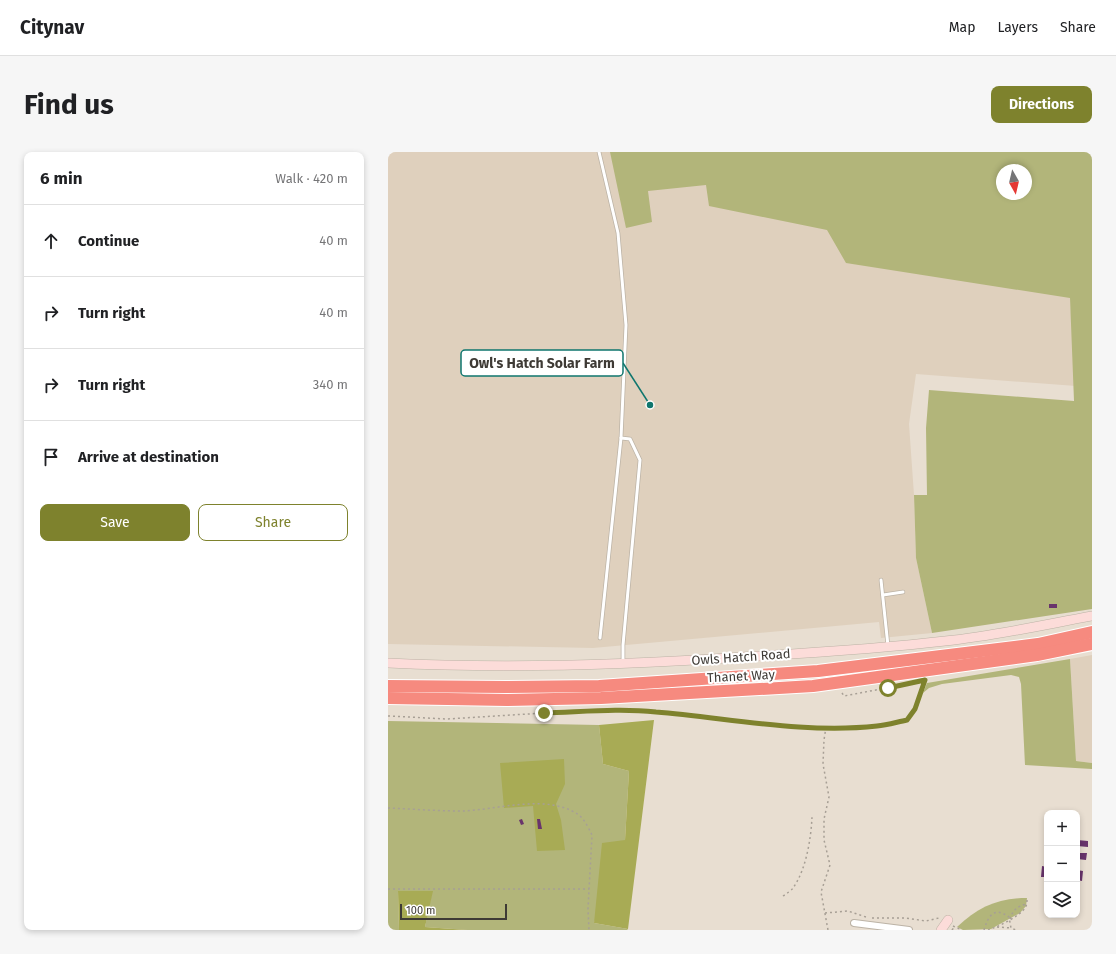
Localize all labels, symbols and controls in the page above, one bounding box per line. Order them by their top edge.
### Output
text: Citynav [20,16,84,39]
text: Map [949,19,975,36]
text: Layers [997,19,1038,36]
text: Share [1060,19,1096,36]
button: Directions [991,86,1092,123]
text: Find us [24,88,114,121]
north arrow [996,164,1032,200]
text: 6 min [40,168,83,189]
text: Walk · 420 m [275,171,348,186]
icon: ahead [40,230,62,252]
text: Continue [78,232,139,250]
text: 40 m [319,233,348,248]
icon: right [40,302,62,324]
text: Turn right [78,304,145,322]
text: 40 m [319,305,348,320]
callout: Owl's Hatch Solar Farm [461,350,623,376]
text: Owl's Hatch Solar Farm [469,355,615,372]
icon: right [40,374,62,396]
text: Turn right [78,376,145,394]
text: 340 m [313,377,348,392]
icon: arrive [40,446,62,468]
text: Arrive at destination [78,448,219,466]
button: Save [40,504,190,541]
button: Share [198,504,348,541]
street label: Owls Hatch Road [691,646,791,668]
street label: Thanet Way [707,667,776,685]
route start [879,679,897,697]
route end [535,704,553,722]
map controls [1044,810,1080,918]
button: + [1044,810,1080,846]
button: − [1044,846,1080,882]
button: layers [1044,882,1080,918]
scale bar [400,902,507,921]
text: 100 m [406,904,435,917]

